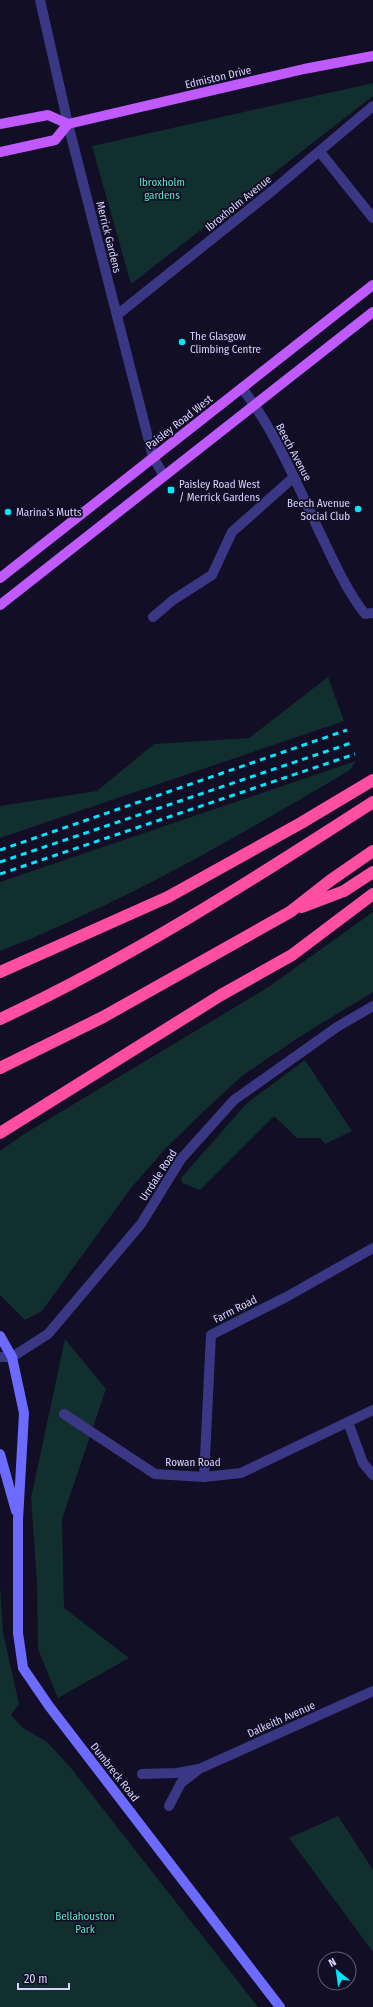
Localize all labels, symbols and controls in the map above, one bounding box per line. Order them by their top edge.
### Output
street label: Edmiston Drive [184,64,253,91]
street label: Ibroxholm Avenue [203,173,274,234]
park label: Ibroxholm gardens [139,176,185,202]
street label: Merrick Gardens [93,200,124,274]
place label: The Glasgow Climbing Centre [190,330,261,356]
marker: The Glasgow Climbing Centre [177,337,187,347]
street label: Paisley Road West [143,392,216,452]
street label: Beech Avenue [273,421,314,483]
place label: Paisley Road West / Merrick Gardens [179,478,260,504]
marker: Paisley Road West / Merrick Gardens [166,485,176,495]
place label: Beech Avenue Social Club [287,497,350,523]
marker: Beech Avenue Social Club [353,504,363,514]
place label: Marina's Mutts [16,506,82,519]
marker: Marina's Mutts [3,507,13,517]
street label: Urrdale Road [137,1147,180,1203]
street label: Farm Road [211,1293,259,1326]
street label: Rowan Road [165,1456,221,1469]
street label: Dalkeith Avenue [245,1699,317,1740]
street label: Dumbreck Road [88,1740,141,1804]
park label: Bellahouston Park [55,1910,115,1936]
north arrow [317,1951,357,1991]
text: N [326,1955,338,1970]
scale bar [18,1965,69,1991]
text: 20 m [24,1972,48,1986]

